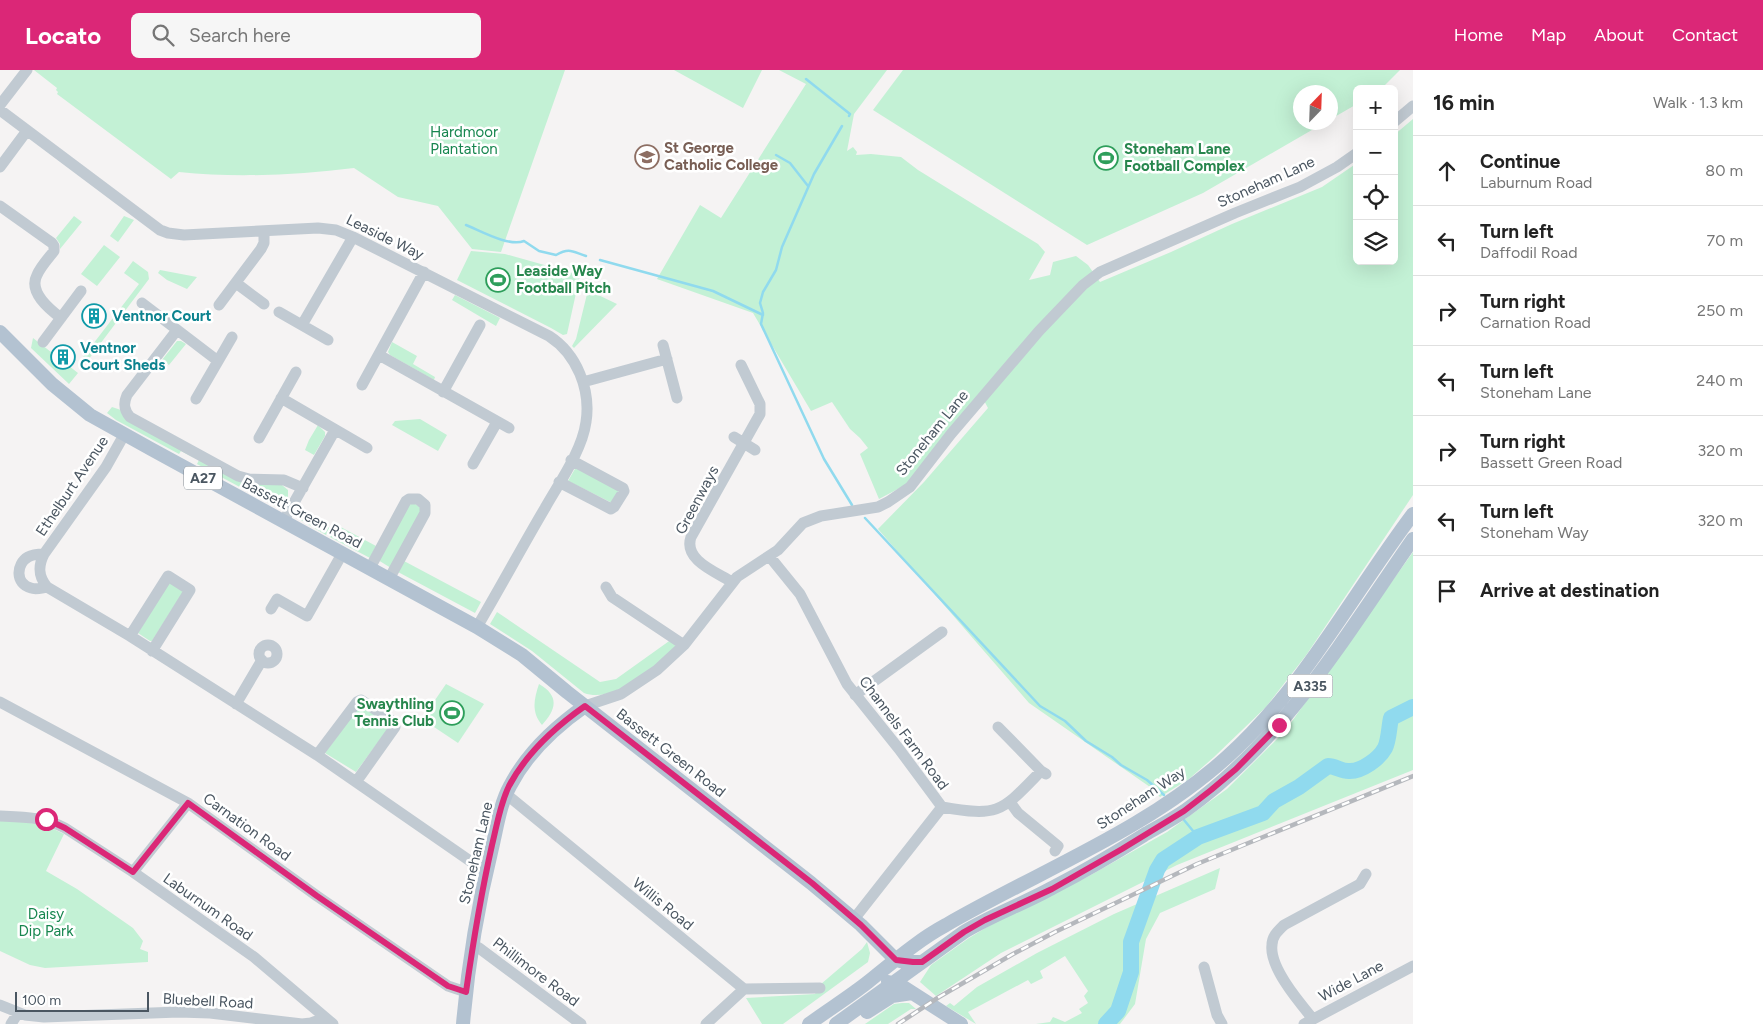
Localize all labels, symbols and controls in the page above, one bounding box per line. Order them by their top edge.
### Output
search box [131,13,481,58]
text: Locato [25,21,101,50]
icon: search [149,21,177,49]
text: Search here [189,24,291,47]
text: Home [1454,24,1503,46]
text: Map [1531,24,1566,46]
text: About [1594,24,1644,46]
text: Contact [1672,24,1738,46]
north arrow [1293,85,1338,130]
map controls [1353,85,1398,265]
button: + [1353,85,1398,130]
text: 16 min [1433,90,1495,115]
text: Walk · 1.3 km [1653,93,1743,112]
park label: Hardmoor Plantation [430,123,498,158]
button: − [1353,130,1398,175]
place label: St George Catholic College [664,139,779,174]
place label: Stoneham Lane Football Complex [1124,140,1245,175]
school or university icon: St George Catholic College [634,144,660,170]
sports icon: Stoneham Lane Football Complex [1093,145,1119,171]
text: Continue [1480,150,1560,173]
street label: Stoneham Lane [1215,153,1317,211]
icon: ahead [1433,157,1461,185]
text: 80 m [1705,161,1743,180]
text: Laburnum Road [1480,173,1592,192]
button: locate [1353,175,1398,220]
street label: Leaside Way [343,210,427,264]
button: layers [1353,220,1398,265]
text: Turn left [1480,220,1554,243]
icon: left [1433,227,1461,255]
text: 70 m [1707,231,1743,250]
text: Daffodil Road [1480,243,1578,262]
place label: Leaside Way Football Pitch [516,262,611,297]
sports icon: Leaside Way Football Pitch [485,267,511,293]
text: Turn right [1480,290,1566,313]
icon: right [1433,297,1461,325]
text: 250 m [1697,301,1743,320]
building icon: Ventnor Court [81,303,107,329]
place label: Ventnor Court [112,307,211,325]
text: Carnation Road [1480,313,1591,332]
place label: Ventnor Court Sheds [80,339,165,374]
building icon: Ventnor Court Sheds [50,344,76,370]
text: Turn left [1480,360,1554,383]
icon: left [1433,367,1461,395]
text: 240 m [1696,371,1743,390]
text: Stoneham Lane [1480,383,1592,402]
street label: Stoneham Lane [892,387,972,479]
text: Turn right [1480,430,1566,453]
street label: Ethelburt Avenue [32,433,112,539]
icon: right [1433,437,1461,465]
text: 320 m [1698,441,1743,460]
text: Bassett Green Road [1480,453,1622,472]
street label: Greenways [671,463,723,537]
road number: A27 [184,466,222,489]
street label: Bassett Green Road [239,474,365,552]
text: Turn left [1480,500,1554,523]
icon: left [1433,507,1461,535]
text: 320 m [1698,511,1743,530]
text: Stoneham Way [1480,523,1589,542]
icon: arrive [1433,577,1461,605]
text: Arrive at destination [1480,579,1659,602]
street label: Channels Farm Road [855,673,953,793]
road number: A335 [1288,674,1332,698]
place label: Swaythling Tennis Club [354,695,434,730]
sports icon: Swaythling Tennis Club [439,700,465,726]
street label: Bassett Green Road [613,705,729,801]
route end [1268,714,1291,737]
street label: Stoneham Way [1093,763,1189,833]
street label: Carnation Road [200,789,294,865]
street label: Stoneham Lane [455,800,497,906]
route start [35,808,58,831]
street label: Laburnum Road [160,869,256,945]
street label: Willis Road [629,874,697,934]
park label: Daisy Dip Park [19,905,74,940]
street label: Phillimore Road [489,934,583,1010]
street label: Wide Lane [1316,956,1386,1006]
scale bar [15,989,149,1012]
street label: Bluebell Road [162,990,254,1012]
text: 100 m [22,992,61,1009]

